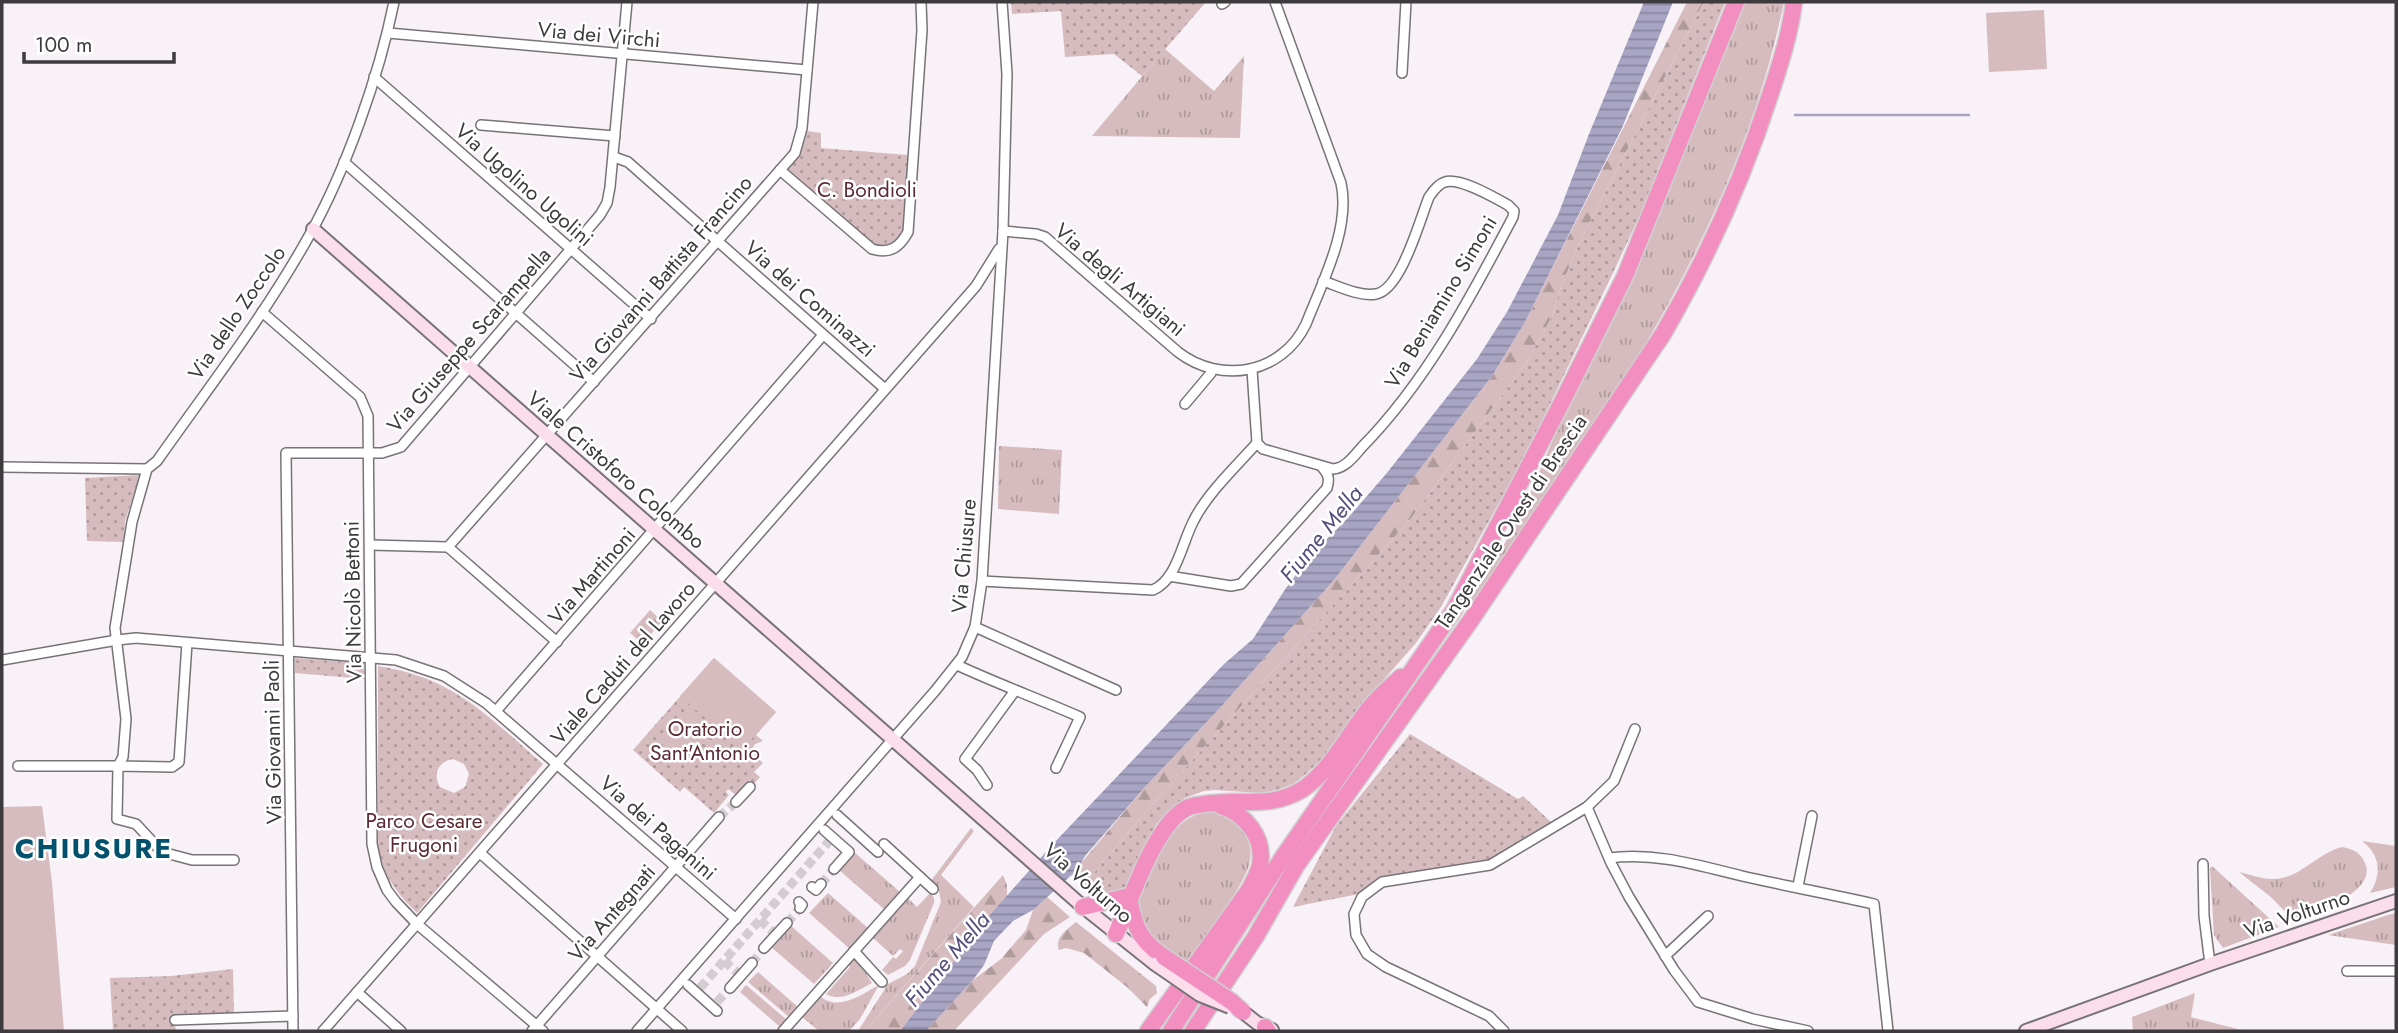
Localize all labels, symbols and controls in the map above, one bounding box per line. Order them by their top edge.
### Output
street label: Via dei Virchi [536,15,662,55]
scale bar [24,21,175,65]
text: 100 m [35,30,92,60]
street label: Via Ugolino Ugolini [448,116,600,254]
street label: Via Giovanni Battista Francino [563,169,759,389]
park label: C. Bondioli [817,175,917,205]
street label: Via Beniamino Simoni [1377,210,1505,394]
street label: Via degli Artigiani [1048,216,1192,344]
street label: Via dei Cominazzi [738,234,882,364]
street label: Via dello Zoccolo [181,240,293,386]
street label: Via Giuseppe Scarampella [380,241,558,439]
street label: Viale Cristoforo Colombo [520,384,712,556]
street label: Tangenziale Ovest di Brescia [1428,409,1594,635]
water label: Fiume Mella [1271,478,1371,590]
street label: Via Chiusure [944,497,984,614]
street label: Via Nicolò Bettoni [337,521,369,683]
street label: Via Martinoni [541,521,643,631]
street label: Viale Caduti del Lavoro [544,575,702,751]
street label: Via Giovanni Paoli [257,660,289,824]
park label: Oratorio Sant'Antonio [650,714,760,768]
street label: Via dei Paganini [593,769,723,887]
park label: Parco Cesare Frugoni [365,806,483,860]
district label: CHIUSURE [15,828,173,869]
street label: Via Volturno [1037,836,1139,930]
street label: Via Antegnati [561,858,663,968]
street label: Via Volturno [2240,882,2354,946]
water label: Fiume Mella [896,903,998,1014]

